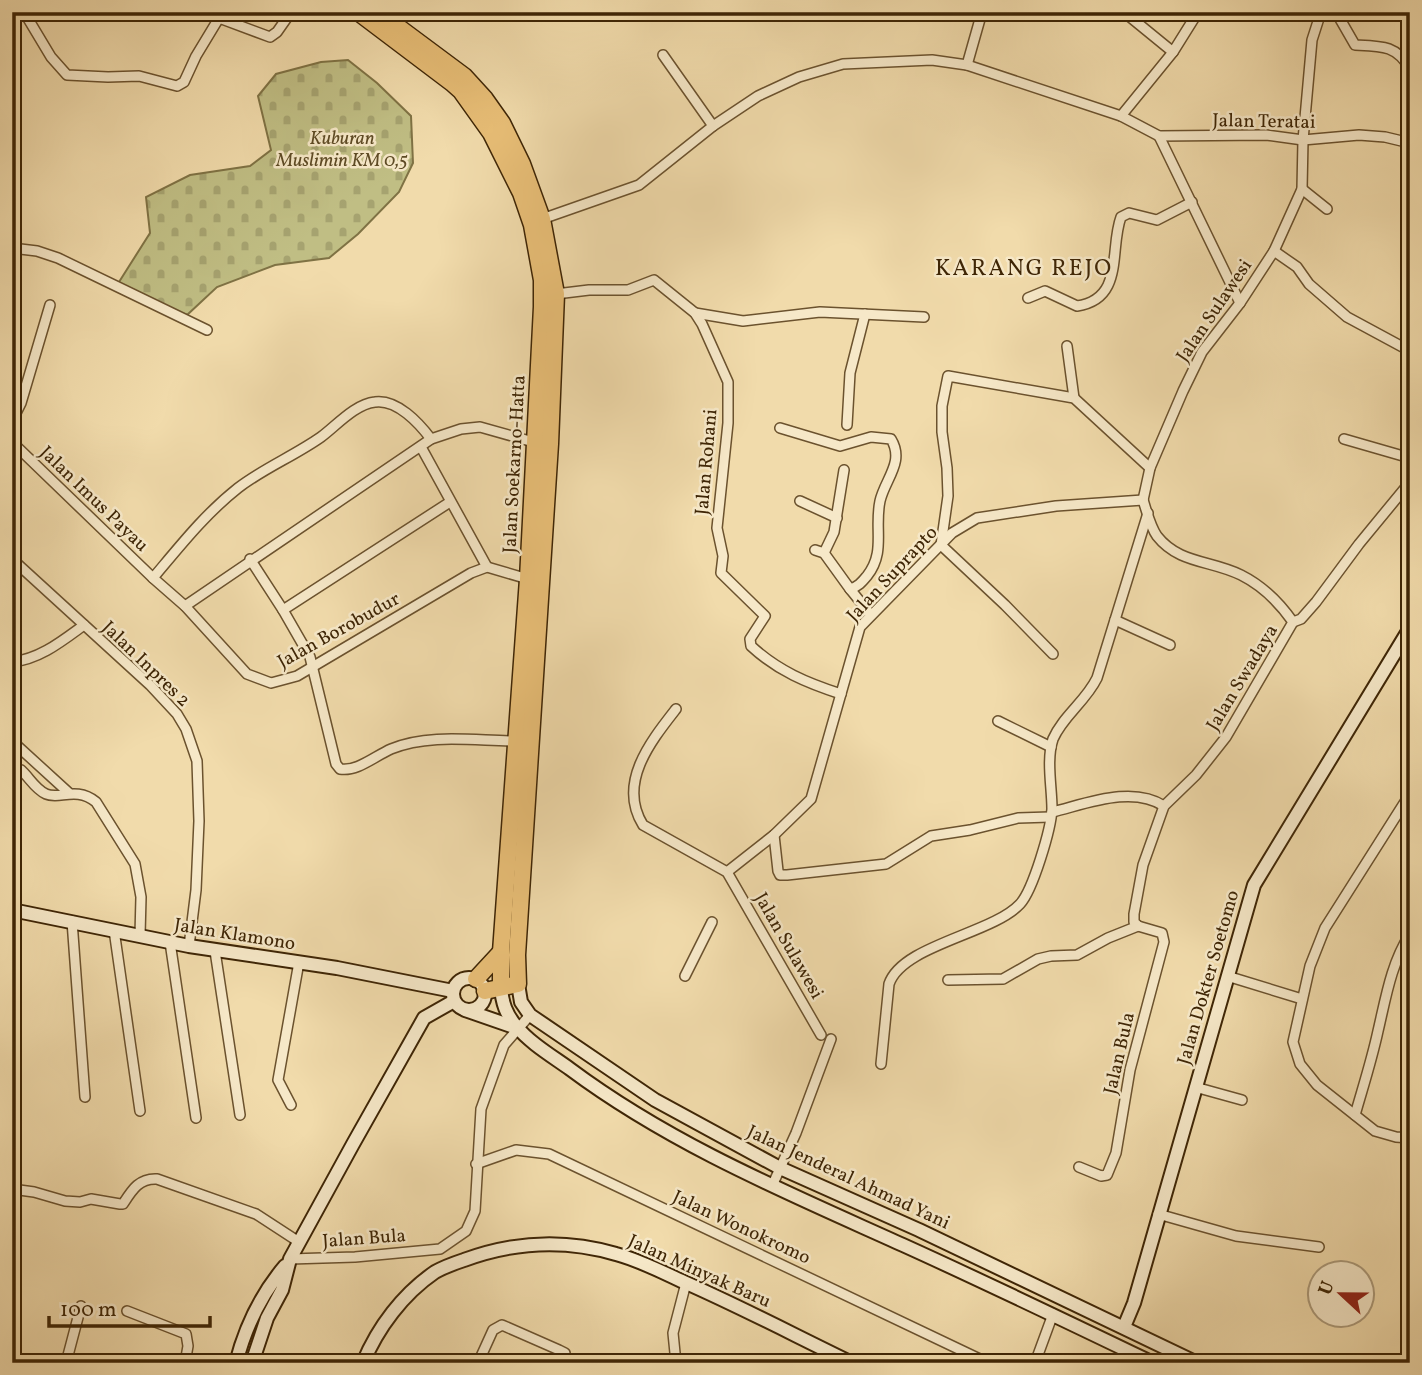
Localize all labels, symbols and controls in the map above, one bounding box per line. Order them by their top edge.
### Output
street label: Jalan Teratai [1212,108,1316,136]
park label: Kuburan Muslimin KM 0,5 [275,126,408,174]
district label: KARANG REJO [935,253,1113,285]
street label: Jalan Sulawesi [1171,254,1259,368]
street label: Jalan Soekarno-Hatta [497,374,533,554]
street label: Jalan Rohani [689,408,725,516]
street label: Jalan Imus Payau [33,441,154,558]
street label: Jalan Suprapto [841,521,944,628]
street label: Jalan Borobudur [273,586,405,675]
street label: Jalan Inpres 2 [96,615,196,713]
street label: Jalan Swadaya [1201,620,1285,736]
street label: Jalan Dokter Soetomo [1172,887,1246,1068]
street label: Jalan Sulawesi [747,888,829,1004]
street label: Jalan Klamono [172,913,297,957]
street label: Jalan Bula [1098,1010,1142,1097]
street label: Jalan Jenderal Ahmad Yani [742,1119,954,1236]
street label: Jalan Wonokromo [668,1184,814,1271]
street label: Jalan Bula [321,1223,407,1255]
street label: Jalan Minyak Baru [624,1229,775,1315]
north arrow [1306,1260,1376,1330]
text: U [1313,1277,1342,1299]
scale bar [49,1284,210,1328]
text: 100 m [60,1296,117,1325]

